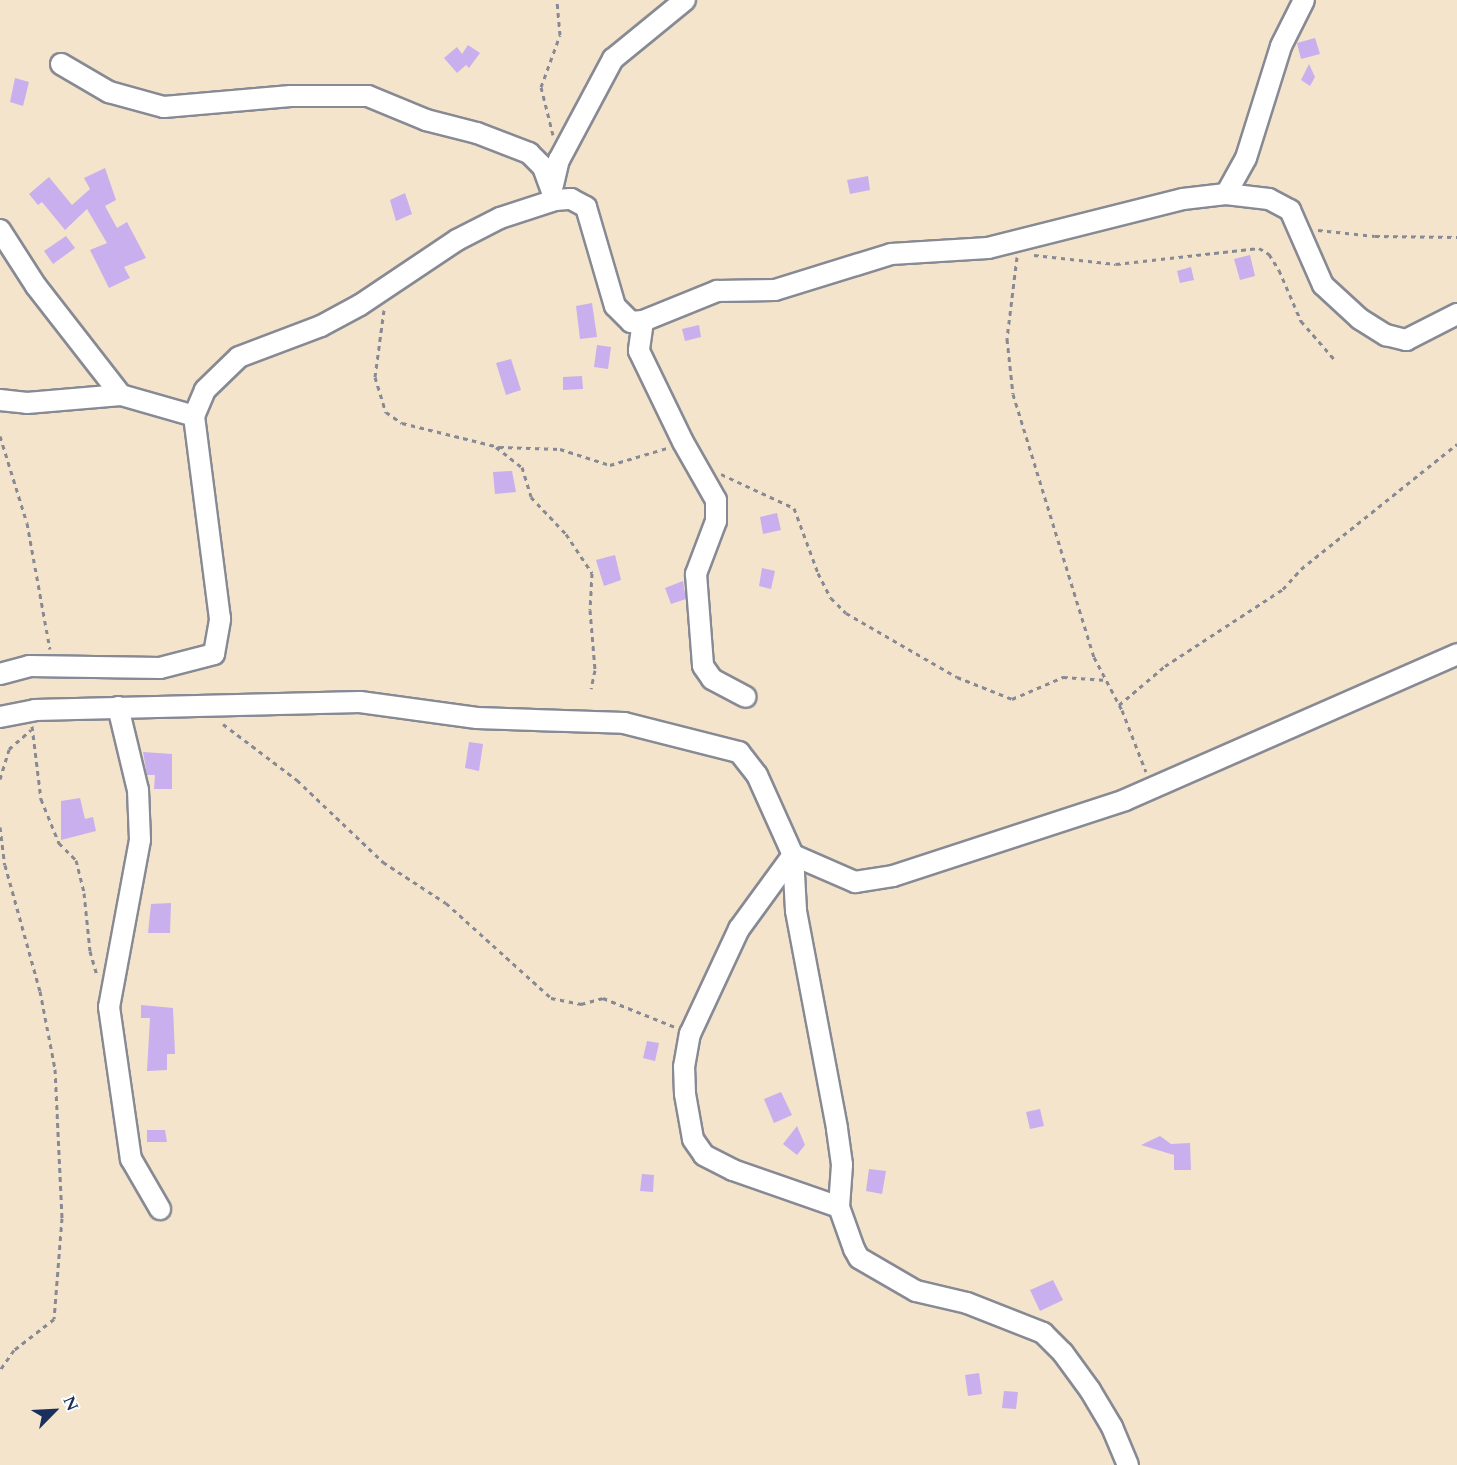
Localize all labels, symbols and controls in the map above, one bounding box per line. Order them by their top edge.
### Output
north arrow [24,1381,84,1441]
text: N [58,1393,83,1414]

